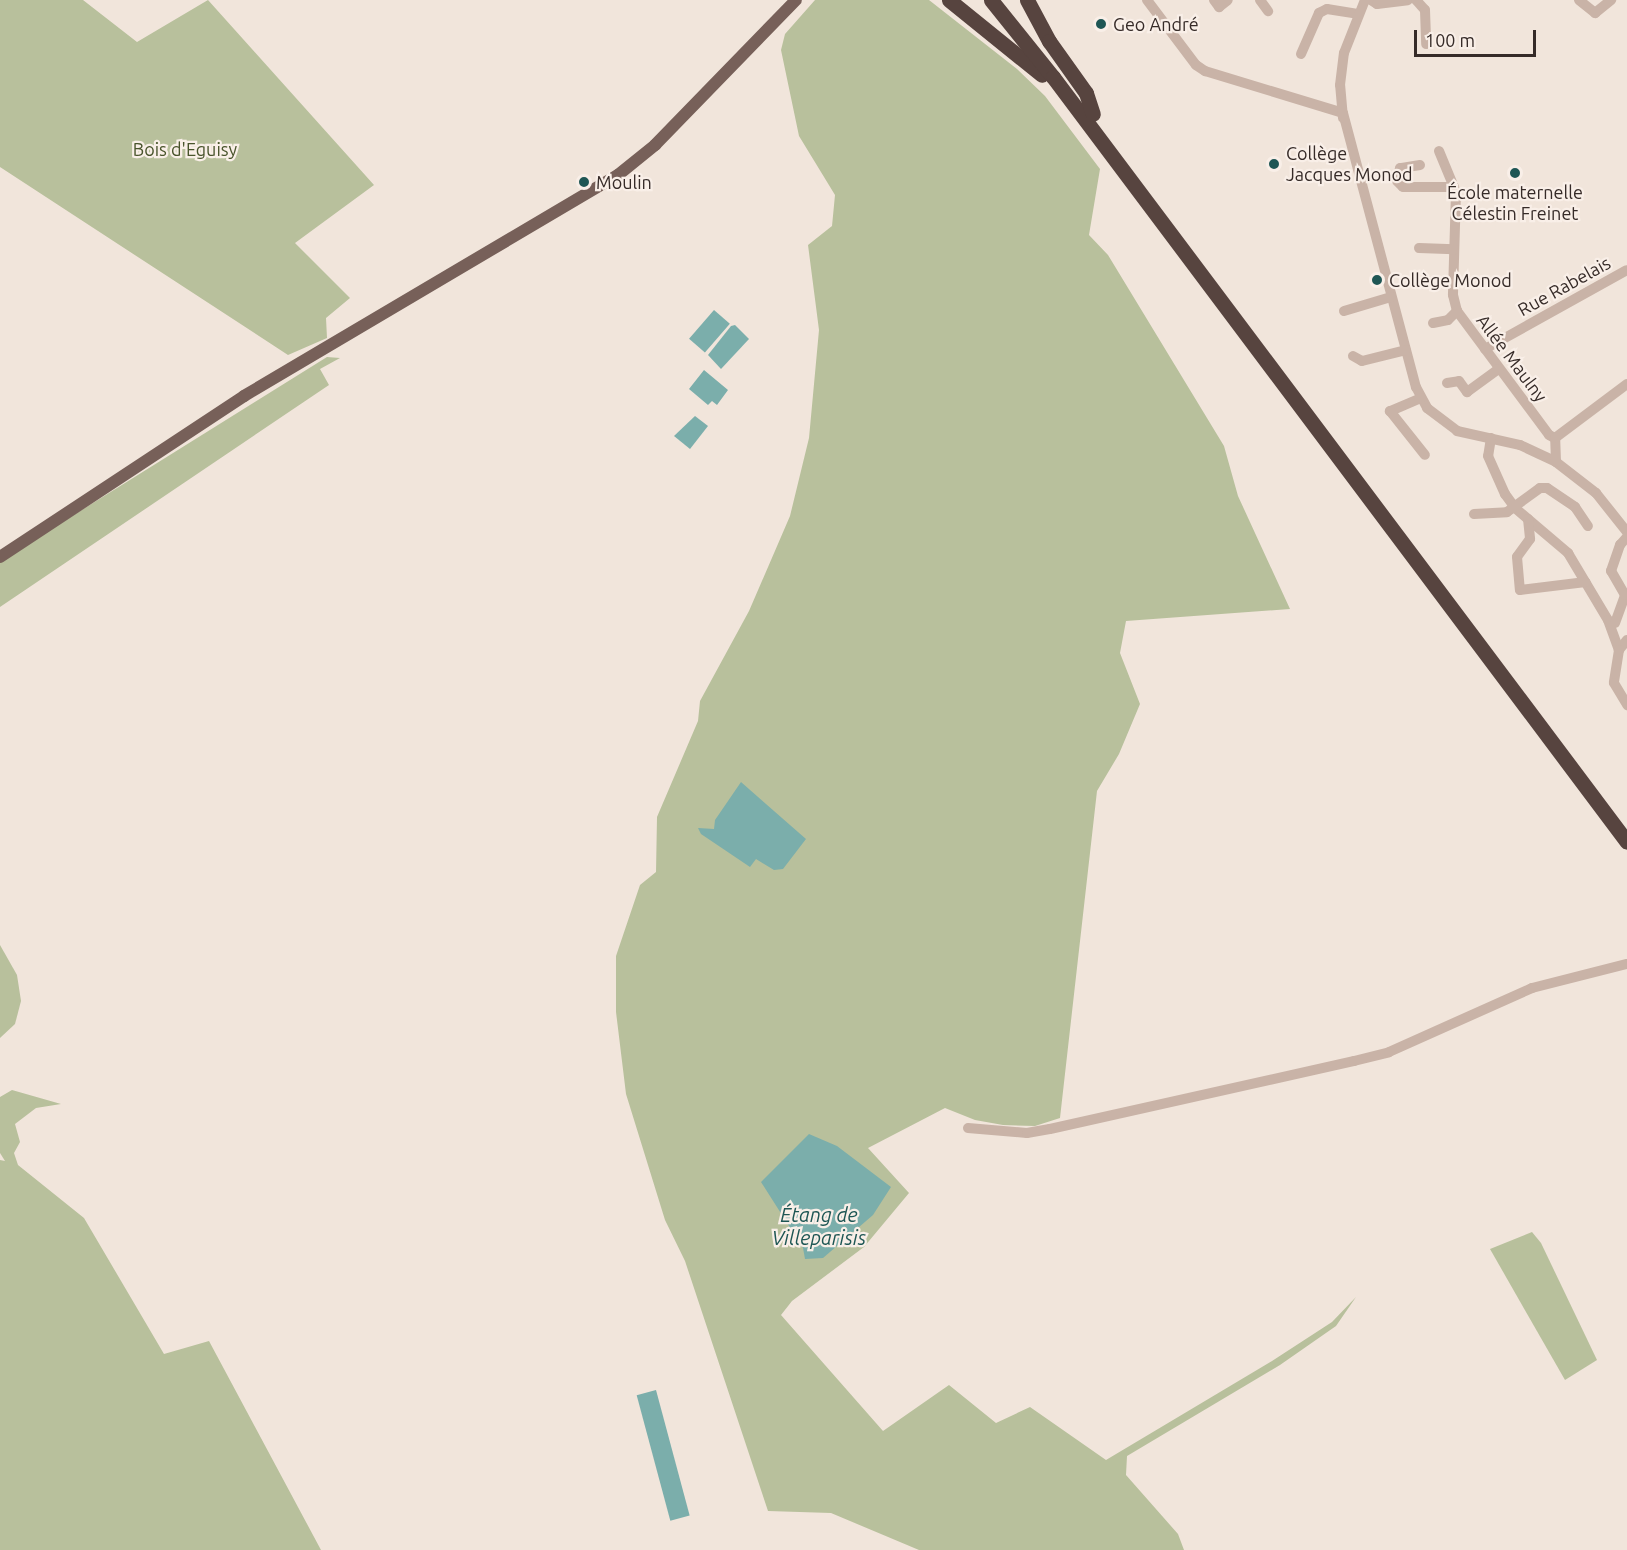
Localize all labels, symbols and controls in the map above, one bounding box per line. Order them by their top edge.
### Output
place label: Geo André [1113,13,1199,35]
marker: Geo André [1094,17,1108,31]
scale bar [1417,18,1538,56]
text: 100 m [1425,30,1475,50]
park label: Bois d'Eguisy [133,138,237,160]
place label: Collège Jacques Monod [1286,143,1413,186]
marker: Collège Jacques Monod [1267,157,1281,171]
marker: École maternelle Célestin Freinet [1508,166,1522,180]
place label: Moulin [596,171,652,193]
marker: Moulin [577,175,591,189]
place label: École maternelle Célestin Freinet [1447,182,1583,224]
street label: Rue Rabelais [1514,252,1614,320]
place label: Collège Monod [1389,269,1512,291]
marker: Collège Monod [1370,273,1384,287]
street label: Allée Maulny [1472,310,1552,406]
water label: Étang de Villeparisis [772,1203,866,1250]

